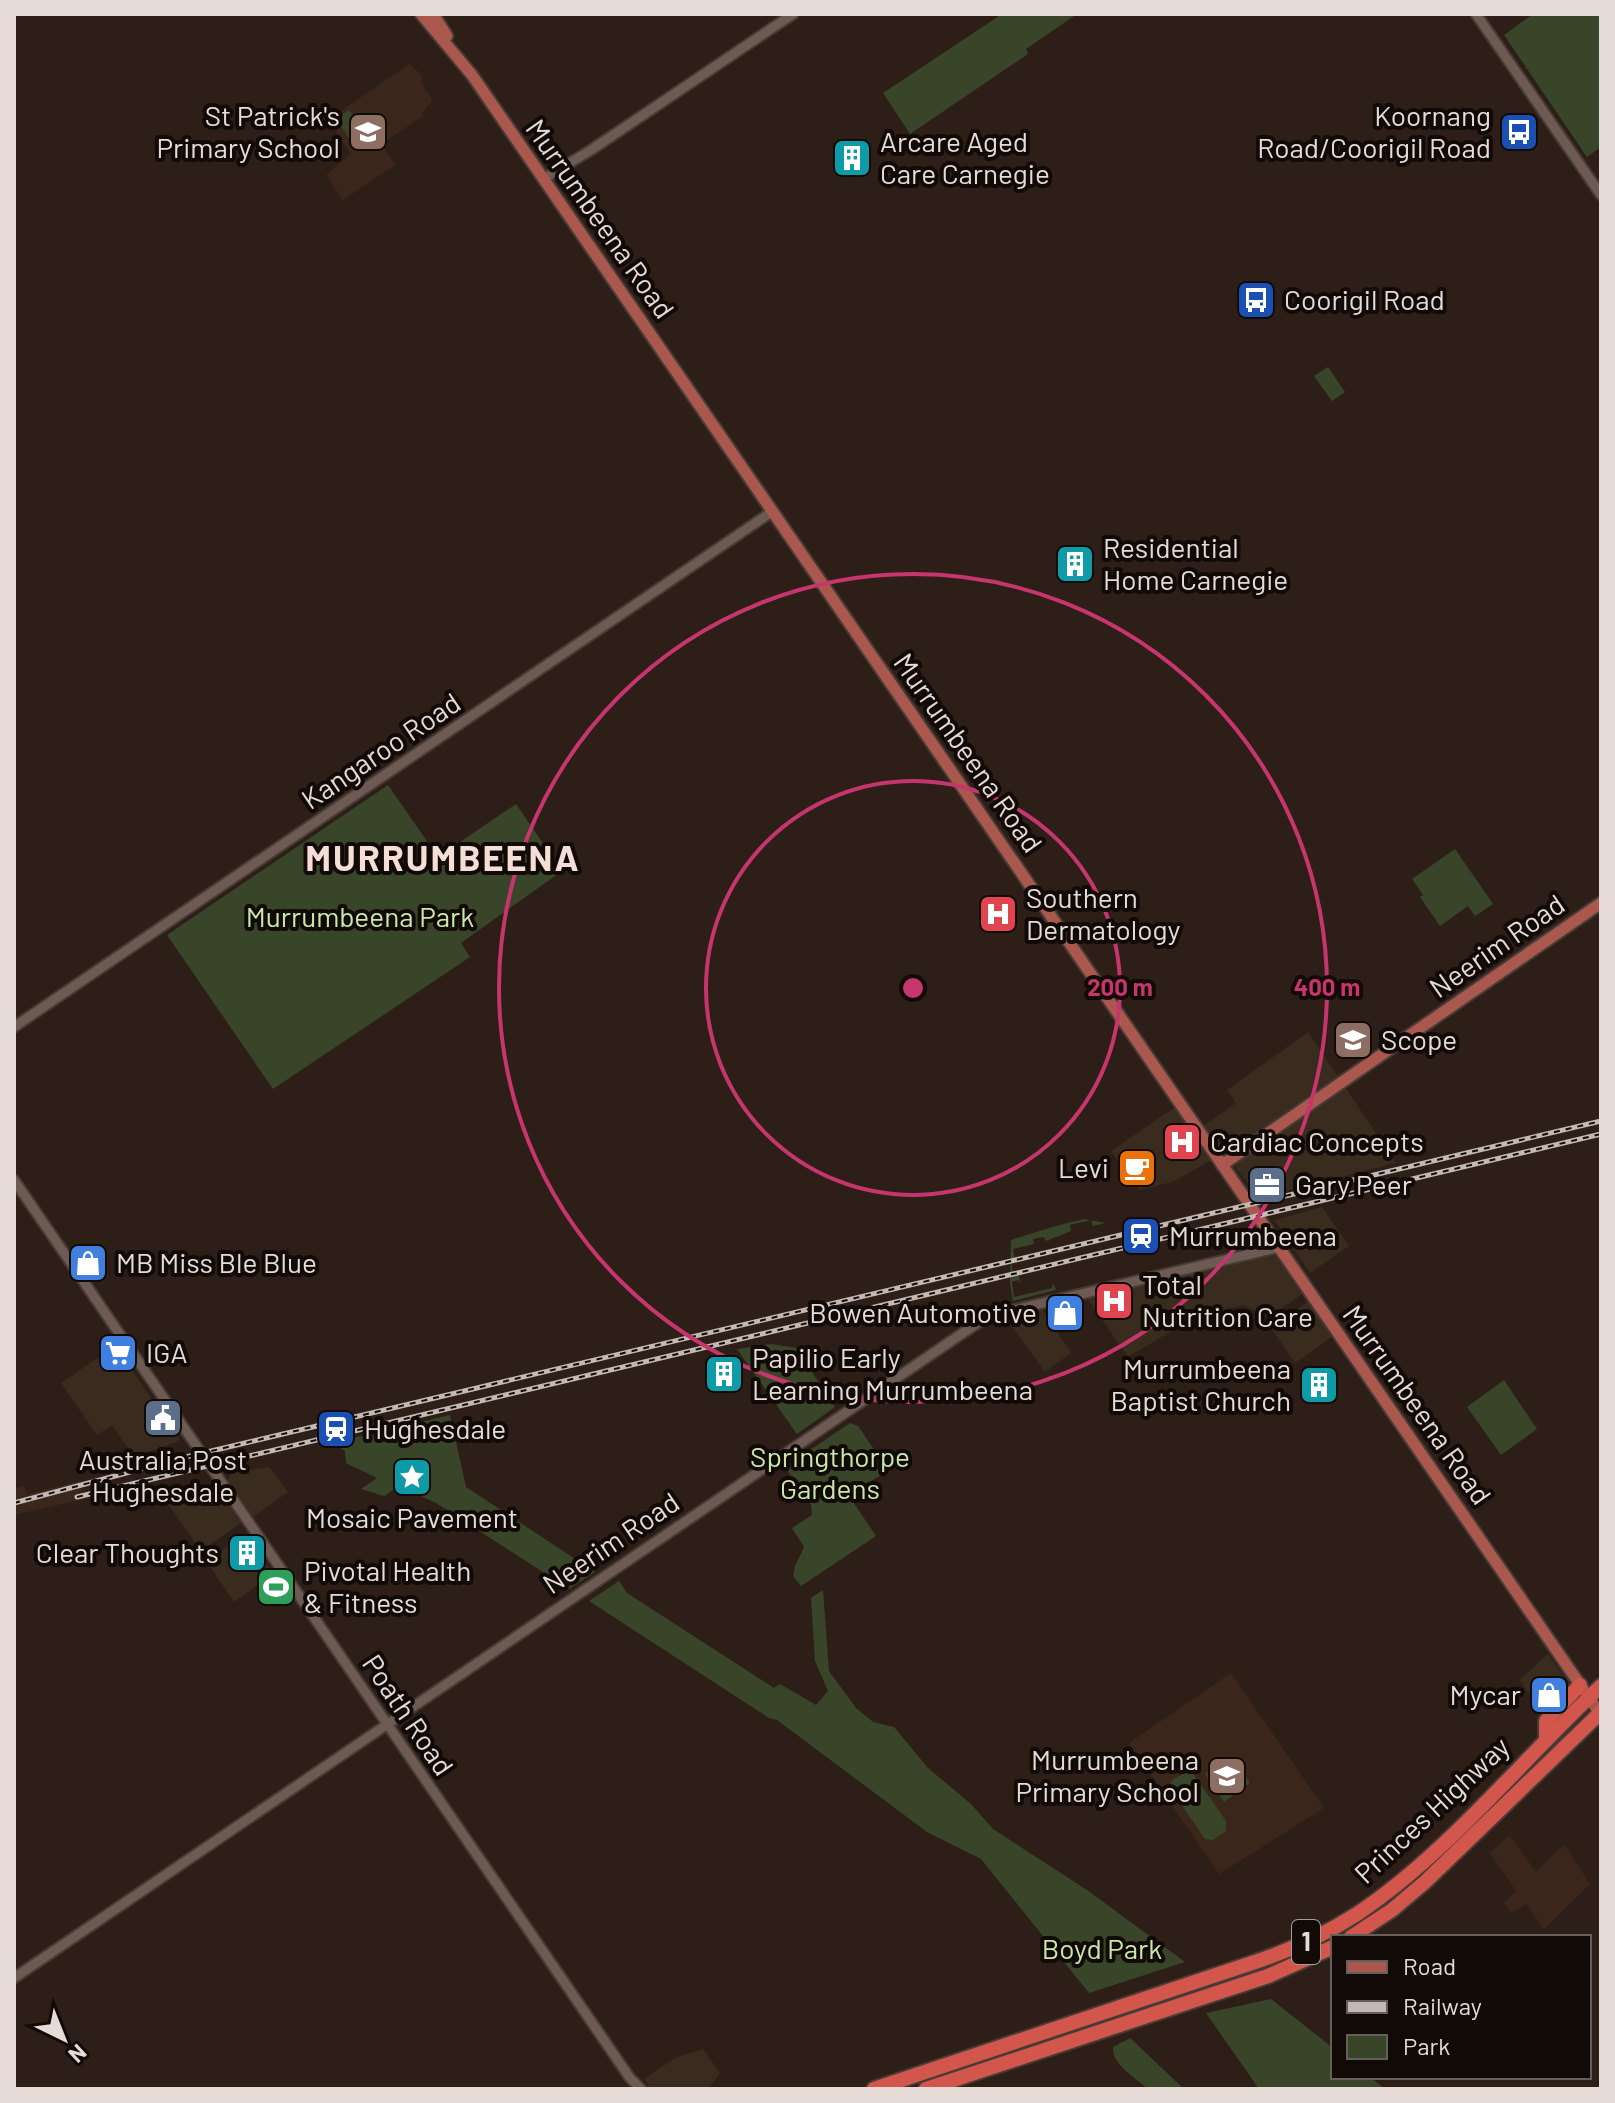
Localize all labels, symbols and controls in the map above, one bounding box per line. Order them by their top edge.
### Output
place label: St Patrick's Primary School [156,98,340,164]
place label: Koornang Road/Coorigil Road [1257,98,1491,164]
school or university icon: St Patrick's Primary School [347,111,389,153]
bus stop icon: Koornang Road/Coorigil Road [1498,111,1540,153]
street label: Murrumbeena Road [519,112,682,325]
place label: Arcare Aged Care Carnegie [880,124,1050,190]
building icon: Arcare Aged Care Carnegie [831,137,873,179]
bus stop icon: Coorigil Road [1235,279,1277,321]
place label: Coorigil Road [1284,282,1445,316]
place label: Residential Home Carnegie [1103,530,1288,596]
building icon: Residential Home Carnegie [1054,543,1096,585]
street label: Murrumbeena Road [887,646,1050,859]
street label: Kangaroo Road [295,685,466,816]
district label: MURRUMBEENA [305,835,581,878]
place label: Southern Dermatology [1026,880,1180,946]
street label: Neerim Road [1422,886,1570,1004]
hospital icon: Southern Dermatology [977,893,1019,935]
park label: Murrumbeena Park [246,899,474,933]
text: 200 m [1087,972,1153,1001]
text: 400 m [1294,972,1360,1001]
centre of rings [899,974,927,1002]
school or university icon: Scope [1332,1019,1374,1061]
place label: Scope [1381,1022,1457,1056]
hospital icon: Cardiac Concepts [1161,1121,1203,1163]
place label: Cardiac Concepts [1210,1124,1424,1158]
cafe icon: Levi [1116,1147,1158,1189]
place label: Levi [1058,1150,1109,1184]
office icon: Gary Peer [1246,1164,1288,1206]
place label: Gary Peer [1295,1167,1412,1201]
station icon: Murrumbeena [1120,1215,1162,1257]
place label: Murrumbeena [1169,1218,1337,1252]
shop icon: MB Miss Ble Blue [67,1242,109,1284]
place label: MB Miss Ble Blue [116,1245,317,1279]
place label: Total Nutrition Care [1142,1267,1313,1333]
hospital icon: Total Nutrition Care [1093,1280,1135,1322]
shop icon: Bowen Automotive [1044,1292,1086,1334]
place label: Bowen Automotive [809,1295,1037,1329]
street label: Murrumbeena Road [1336,1298,1499,1511]
supermarket icon: IGA [97,1332,139,1374]
place label: IGA [146,1335,187,1369]
place label: Papilio Early Learning Murrumbeena [752,1340,1033,1406]
place label: Murrumbeena Baptist Church [1110,1351,1291,1417]
building icon: Papilio Early Learning Murrumbeena [703,1353,745,1395]
building icon: Murrumbeena Baptist Church [1298,1364,1340,1406]
public building icon: Australia Post Hughesdale [142,1397,184,1439]
station icon: Hughesdale [315,1408,357,1450]
place label: Hughesdale [364,1411,506,1445]
park label: Springthorpe Gardens [750,1439,910,1505]
place label: Australia Post Hughesdale [79,1442,247,1508]
place icon: Mosaic Pavement [391,1456,433,1498]
street label: Neerim Road [536,1484,685,1600]
place label: Mosaic Pavement [306,1500,518,1534]
building icon: Clear Thoughts [226,1532,268,1574]
place label: Clear Thoughts [36,1535,219,1569]
place label: Pivotal Health & Fitness [304,1553,471,1619]
sports icon: Pivotal Health & Fitness [255,1566,297,1608]
street label: Poath Road [356,1648,462,1781]
shop icon: Mycar [1528,1674,1570,1716]
place label: Mycar [1449,1677,1521,1711]
street label: Princes Highway [1347,1729,1516,1890]
place label: Murrumbeena Primary School [1015,1742,1199,1808]
school or university icon: Murrumbeena Primary School [1206,1755,1248,1797]
road number: 1 [1292,1920,1320,1964]
park label: Boyd Park [1042,1931,1162,1965]
legend [1331,1935,1591,2079]
text: Road [1403,1951,1456,1980]
text: Railway [1403,1991,1482,2020]
north arrow [24,1999,104,2079]
text: Park [1403,2031,1450,2060]
text: N [64,2040,93,2069]

